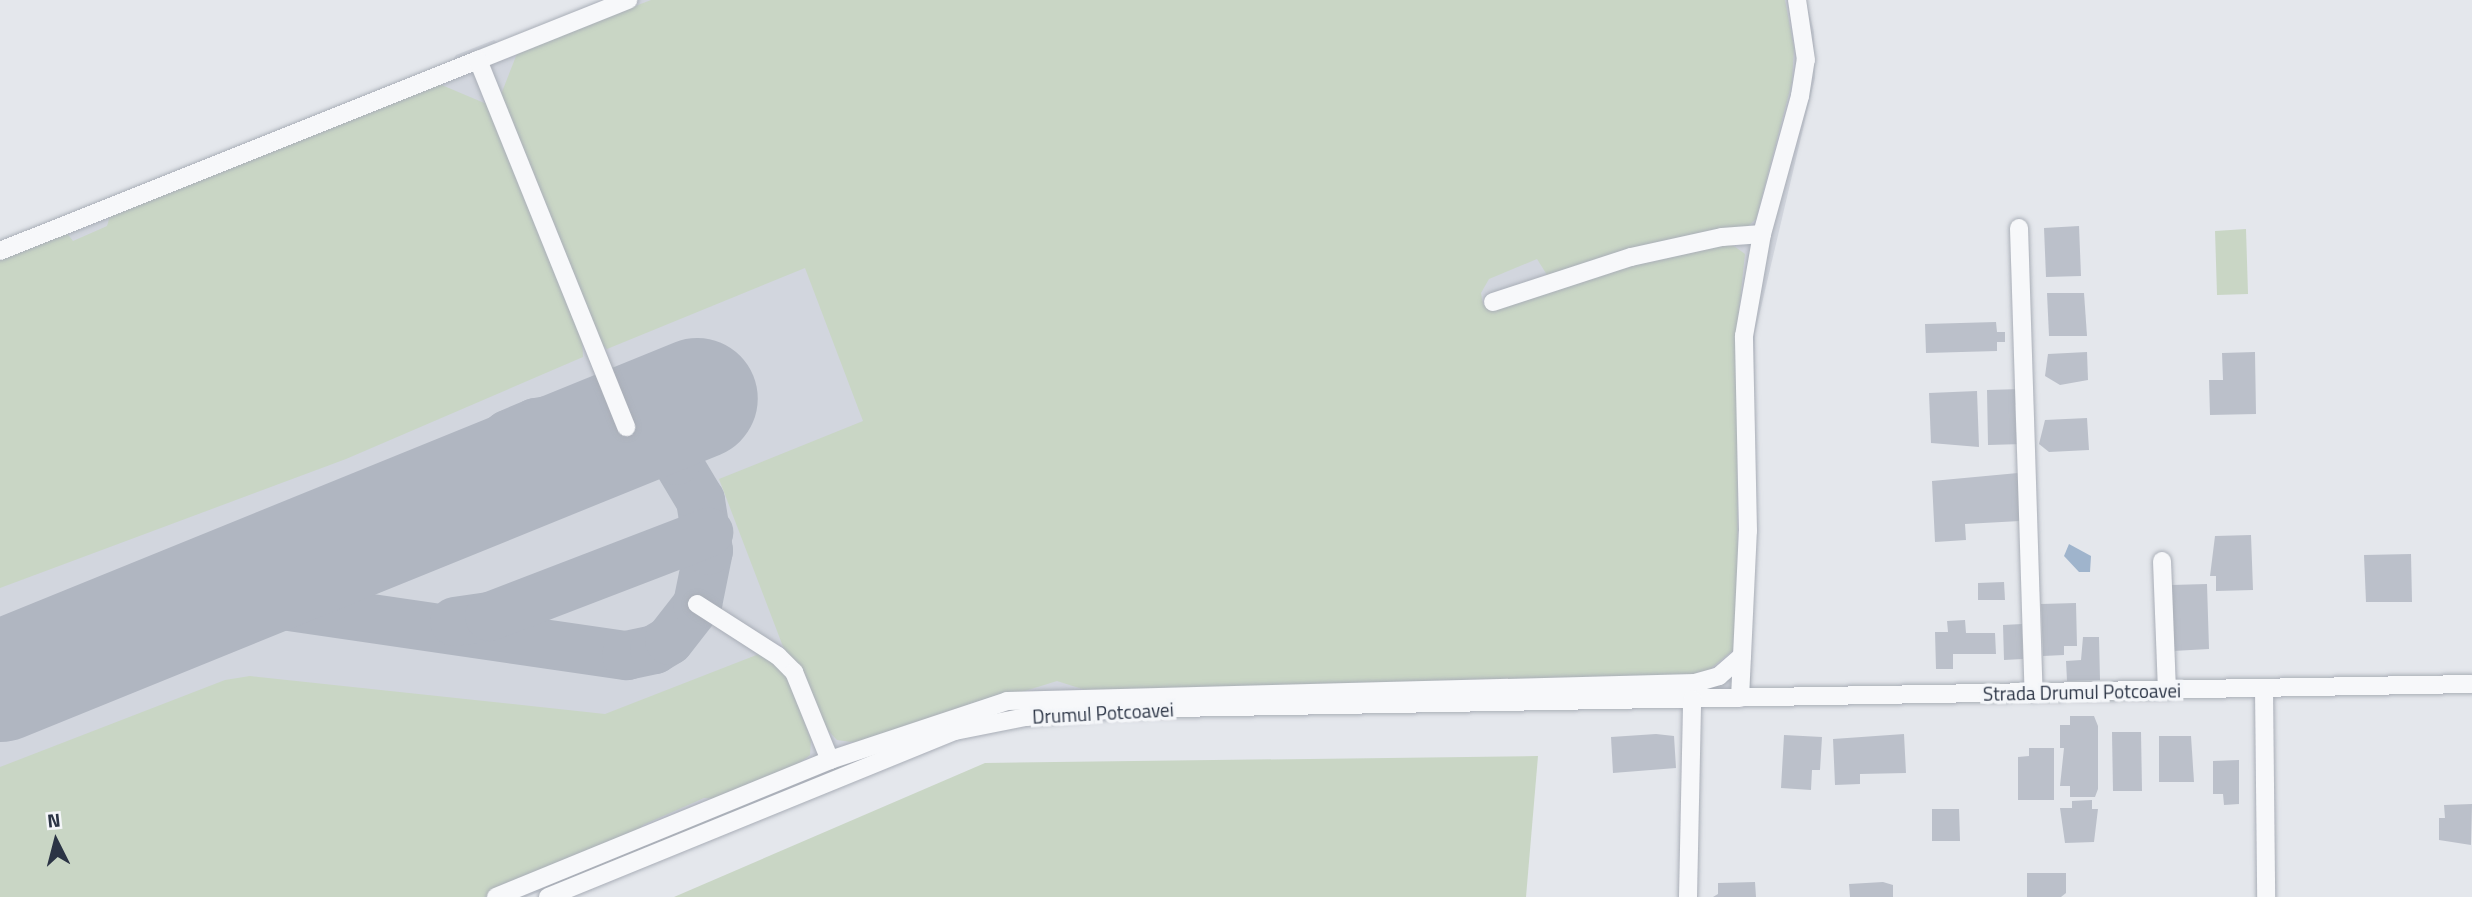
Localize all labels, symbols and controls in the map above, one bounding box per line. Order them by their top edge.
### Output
street label: Strada Drumul Potcoavei [1983,679,2181,705]
street label: Drumul Potcoavei [1032,698,1174,728]
text: N [46,805,62,835]
north arrow [21,806,91,876]

